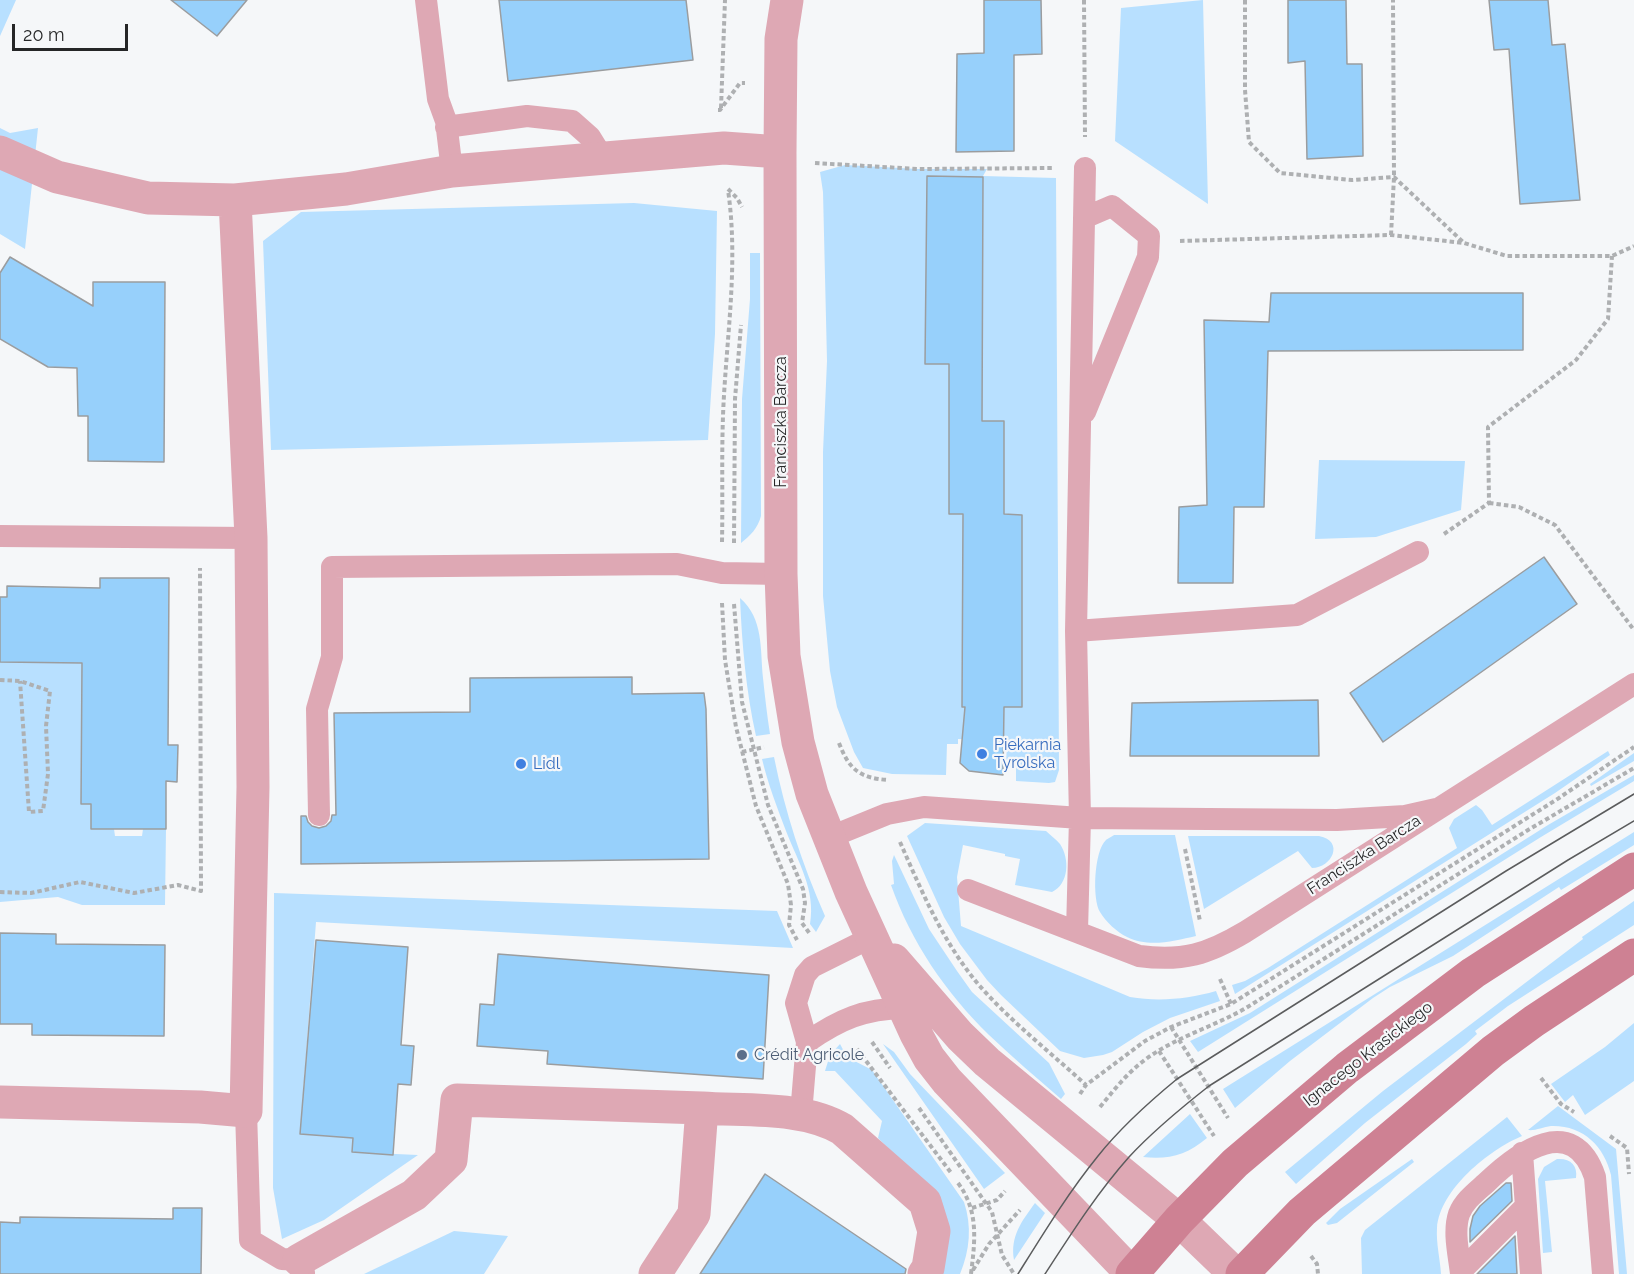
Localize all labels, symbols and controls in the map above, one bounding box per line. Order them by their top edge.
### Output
scale bar [15,12,130,50]
text: 20 m [23,24,65,45]
street label: Franciszka Barcza [771,356,791,488]
place label: Piekarnia Tyrolska [994,735,1061,773]
marker: Piekarnia Tyrolska [975,747,989,761]
place label: Lidl [533,754,560,774]
marker: Lidl [514,757,528,771]
street label: Franciszka Barcza [1304,811,1424,899]
street label: Ignacego Krasickiego [1300,998,1436,1110]
place label: Crédit Agricole [754,1045,864,1065]
marker: Crédit Agricole [735,1048,749,1062]

